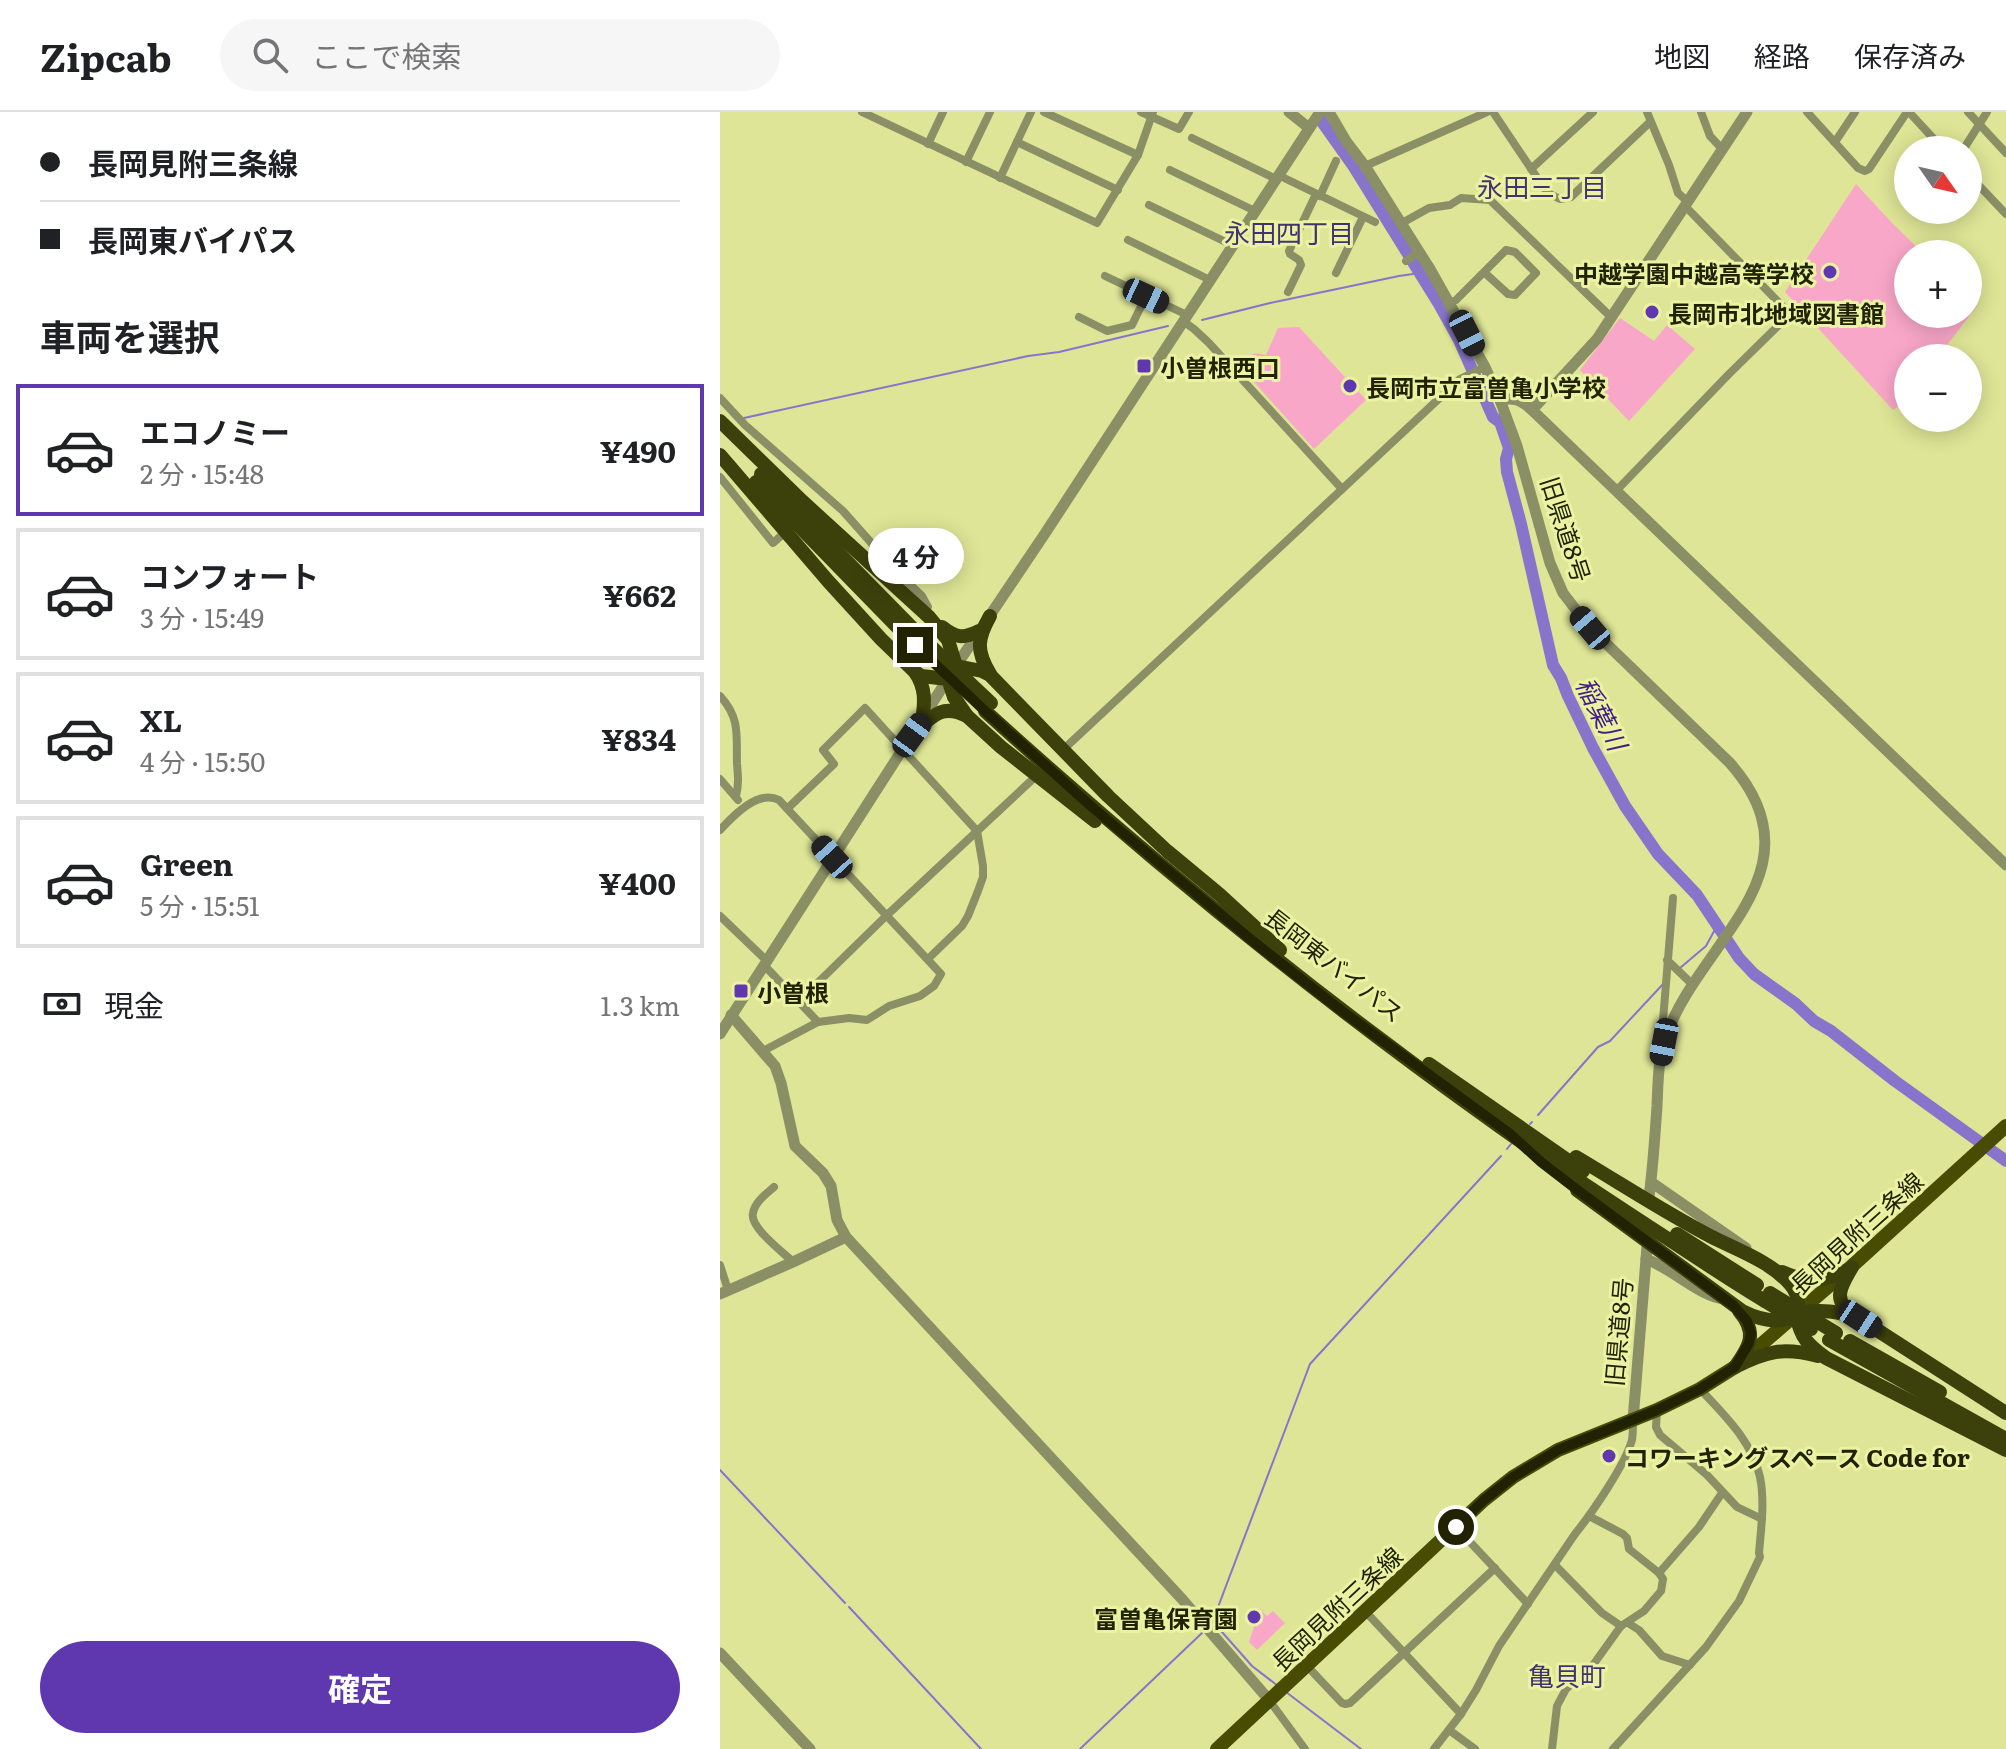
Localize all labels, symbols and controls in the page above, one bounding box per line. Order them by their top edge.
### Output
search box [220,19,780,91]
text: Zipcab [40,27,172,84]
icon: search [248,33,292,77]
text: ここで検索 [312,33,462,77]
text: 地図 [1654,34,1710,76]
text: 経路 [1754,34,1810,76]
text: 保存済み [1854,34,1966,76]
north arrow [1894,136,1982,224]
map controls [1894,136,1982,432]
text: 長岡見附三条線 [88,140,298,184]
district label: 永田三丁目 [1477,166,1607,205]
district label: 永田四丁目 [1224,212,1354,251]
text: 長岡東バイパス [88,217,297,261]
button: + [1894,240,1982,328]
place label: 中越学園中越高等学校 [1574,255,1814,290]
marker: 中越学園中越高等学校 [1821,263,1839,281]
car [1119,275,1173,317]
place label: 長岡市北地域図書館 [1668,295,1884,330]
marker: 長岡市北地域図書館 [1643,303,1661,321]
car [1445,306,1489,360]
text: 車両を選択 [40,309,220,362]
button: − [1894,344,1982,432]
place label: 小曽根西口 [1160,349,1280,384]
marker: 小曽根西口 [1135,357,1153,375]
place label: 長岡市立富曽亀小学校 [1366,369,1606,404]
marker: 長岡市立富曽亀小学校 [1341,377,1359,395]
text: エコノミー [140,409,290,453]
icon: car [44,414,116,486]
text: ¥490 [600,428,676,472]
text: 2 分 · 15:48 [140,453,264,492]
street label: 旧県道8号 [1533,472,1601,586]
callout: 4 分 [867,529,963,585]
text: 4 分 [893,536,939,575]
text: コンフォート [140,553,319,597]
icon: car [44,558,116,630]
text: ¥662 [602,572,676,616]
text: 3 分 · 15:49 [140,597,264,636]
car [1565,602,1615,654]
route end [897,627,933,663]
water label: 稲葉川 [1568,669,1639,759]
text: XL [140,697,182,741]
icon: car [44,702,116,774]
car [888,709,936,761]
text: ¥834 [601,716,676,760]
text: 4 分 · 15:50 [140,741,265,780]
car [807,831,857,883]
text: Green [140,841,233,885]
icon: car [44,846,116,918]
text: ¥400 [599,860,676,904]
text: 5 分 · 15:51 [140,885,260,924]
street label: 長岡東バイパス [1258,899,1412,1029]
place label: 小曽根 [757,974,829,1009]
icon: cash [40,982,84,1026]
text: 現金 [104,982,164,1026]
marker: 小曽根 [732,982,750,1000]
text: 1.3 km [601,985,680,1024]
car [1648,1016,1680,1068]
street label: 長岡見附三条線 [1782,1163,1930,1301]
street label: 旧県道8号 [1595,1276,1639,1388]
car [1833,1296,1887,1342]
place label: コワーキングスペース Code for [1625,1439,1970,1474]
marker: コワーキングスペース Code for [1600,1447,1618,1465]
route start [1438,1509,1474,1545]
street label: 長岡見附三条線 [1263,1538,1409,1678]
place label: 富曽亀保育園 [1094,1600,1238,1635]
marker: 富曽亀保育園 [1245,1608,1263,1626]
button: 確定 [40,1641,680,1733]
district label: 亀貝町 [1528,1655,1606,1694]

